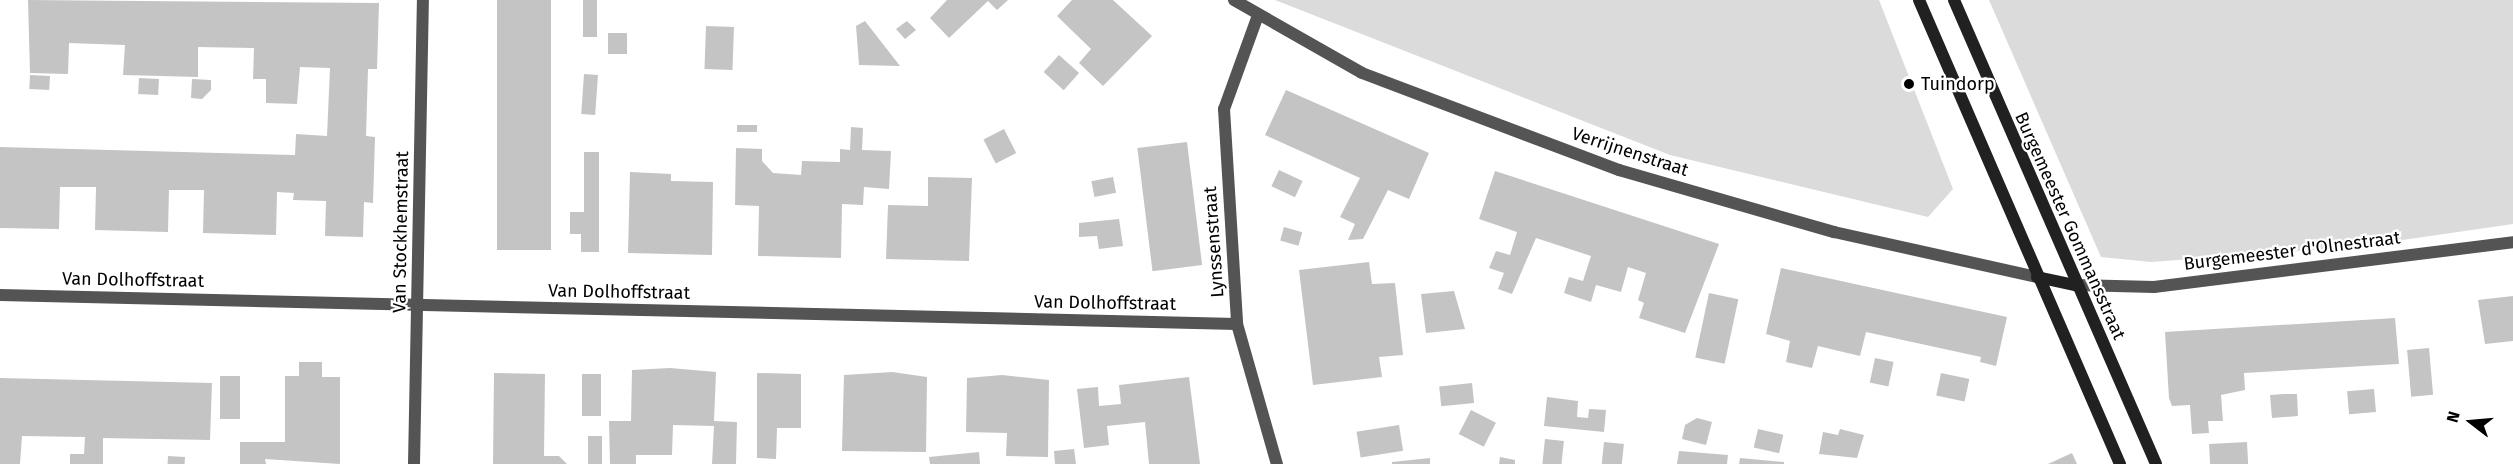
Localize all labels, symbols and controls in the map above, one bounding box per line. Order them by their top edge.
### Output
place label: Tuindorp [1921,73,1995,95]
marker: Tuindorp [1902,77,1916,91]
street label: Burgemeester Gommansstraat [2010,109,2130,343]
street label: Verrijnenstraat [1569,123,1691,181]
street label: Van Stockhemstraat [389,151,413,313]
street label: Lynssenstraat [1199,186,1229,298]
street label: Burgemeester d'Olnestraat [2182,227,2402,275]
street label: Van Dolhoffstraat [62,268,204,292]
street label: Van Dolhoffstraat [548,280,690,304]
street label: Van Dolhoffstraat [1034,291,1176,315]
north arrow [2441,392,2501,452]
text: N [2443,409,2464,425]

